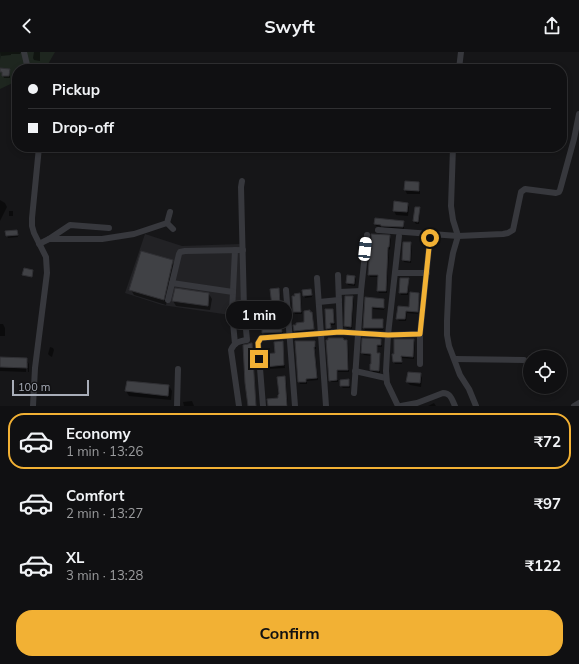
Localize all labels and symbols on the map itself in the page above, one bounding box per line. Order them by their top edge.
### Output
route start [421,229,439,247]
car [358,236,372,262]
callout: 1 min [226,301,292,329]
route end [250,350,268,368]
scale bar [12,378,89,397]

